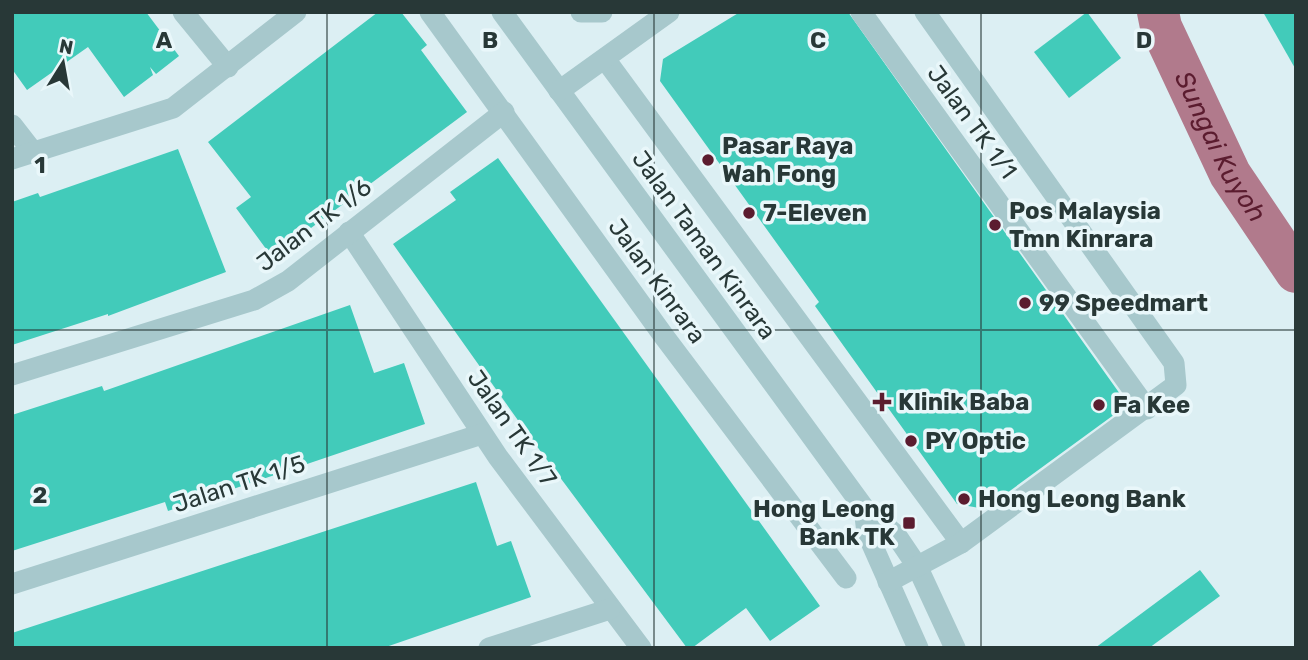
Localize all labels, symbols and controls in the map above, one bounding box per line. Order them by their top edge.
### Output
text: A [156,26,173,54]
text: B [482,26,498,54]
text: C [810,26,826,54]
text: D [1136,26,1152,54]
north arrow [28,28,98,98]
text: N [57,34,75,59]
street label: Jalan TK 1/1 [922,60,1022,184]
water label: Sungai Kuyoh [1168,66,1273,228]
place label: Pasar Raya Wah Fong [722,132,853,188]
street label: Jalan Taman Kinrara [626,145,782,345]
text: 1 [34,151,46,179]
marker: Pasar Raya Wah Fong [700,152,716,168]
street label: Jalan TK 1/6 [251,173,377,277]
place label: Pos Malaysia Tmn Kinrara [1009,197,1161,253]
place label: 7-Eleven [763,199,867,227]
marker: 7-Eleven [741,205,757,221]
street label: Jalan Kinrara [602,213,712,349]
marker: Pos Malaysia Tmn Kinrara [987,217,1003,233]
place label: 99 Speedmart [1039,289,1208,317]
marker: 99 Speedmart [1017,295,1033,311]
street label: Jalan TK 1/7 [462,365,562,491]
place label: Klinik Baba [898,388,1029,416]
place label: Fa Kee [1113,391,1190,419]
marker: Klinik Baba [872,392,892,412]
marker: Fa Kee [1091,397,1107,413]
place label: PY Optic [925,427,1026,455]
marker: PY Optic [903,433,919,449]
street label: Jalan TK 1/5 [169,449,309,519]
text: 2 [33,481,47,509]
place label: Hong Leong Bank [978,485,1186,513]
marker: Hong Leong Bank [956,491,972,507]
place label: Hong Leong Bank TK [753,495,895,551]
marker: Hong Leong Bank TK [901,515,917,531]

